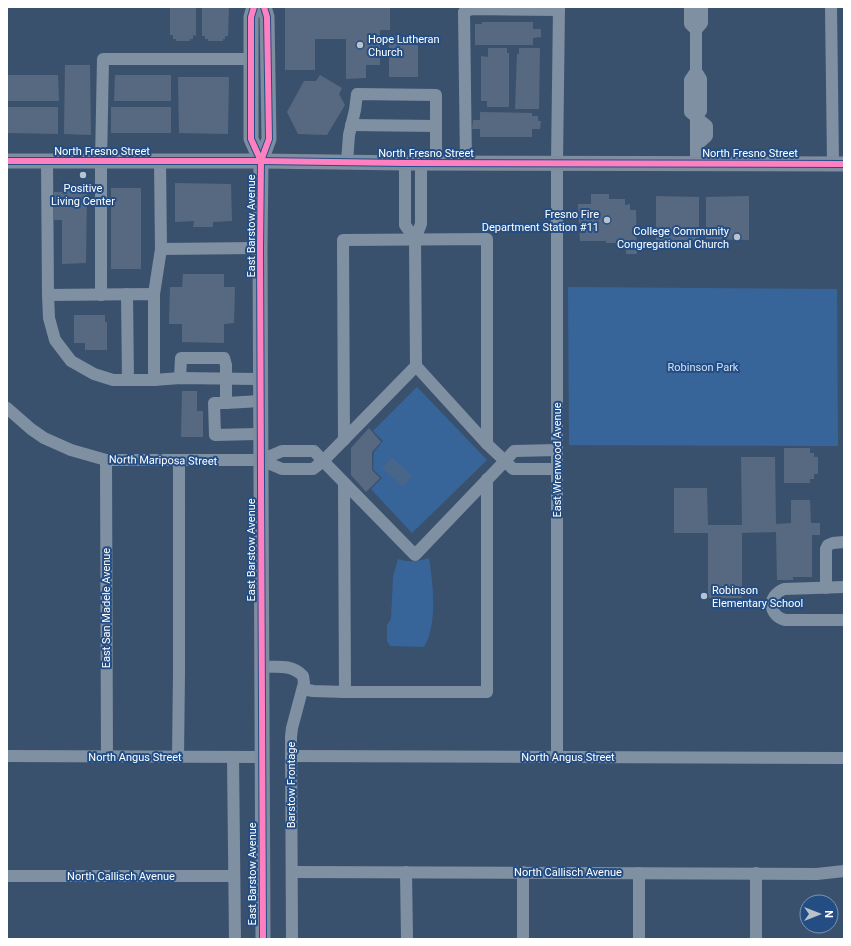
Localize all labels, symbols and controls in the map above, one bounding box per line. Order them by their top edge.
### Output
place label: Hope Lutheran Church [368,33,440,59]
marker: Hope Lutheran Church [355,40,365,50]
street label: North Fresno Street [54,145,150,158]
street label: North Fresno Street [378,147,474,160]
street label: North Fresno Street [702,147,798,160]
marker: Positive Living Center [78,170,88,180]
street label: East Barstow Avenue [245,174,258,278]
place label: Positive Living Center [51,182,115,208]
place label: Fresno Fire Department Station #11 [482,208,599,234]
marker: Fresno Fire Department Station #11 [602,215,612,225]
place label: College Community Congregational Church [617,225,730,251]
marker: College Community Congregational Church [732,232,742,242]
park label: Robinson Park [668,361,739,374]
street label: East Wrenwood Avenue [551,402,564,518]
street label: North Mariposa Street [109,453,218,468]
street label: East Barstow Avenue [245,498,258,602]
street label: East San Madele Avenue [100,548,113,668]
place label: Robinson Elementary School [712,584,803,610]
marker: Robinson Elementary School [699,591,709,601]
street label: Barstow Frontage [285,742,298,828]
street label: North Angus Street [88,751,182,764]
street label: North Angus Street [521,751,615,764]
street label: East Barstow Avenue [246,822,259,926]
street label: North Callisch Avenue [514,866,622,879]
street label: North Callisch Avenue [67,870,175,883]
north arrow [799,894,839,934]
text: N [822,910,835,918]

